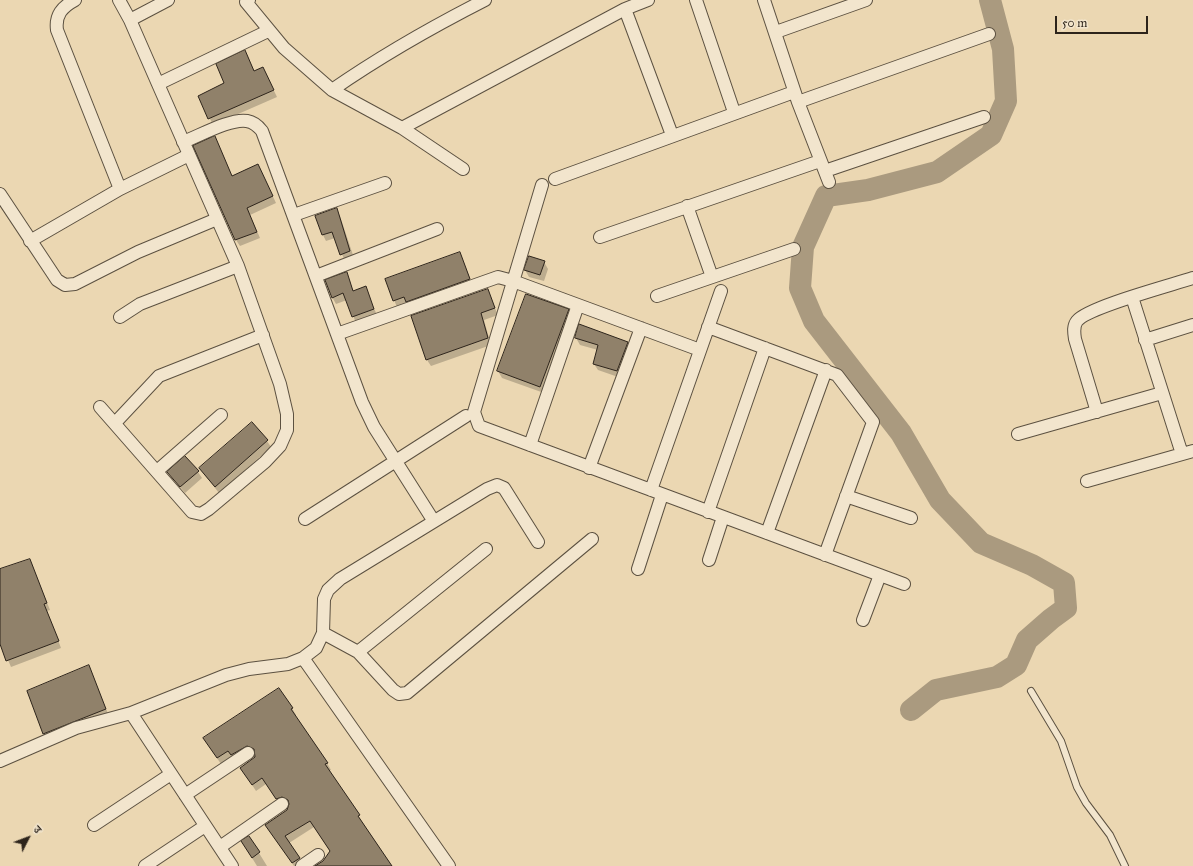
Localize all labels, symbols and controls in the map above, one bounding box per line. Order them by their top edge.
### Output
scale bar [1057,8,1150,34]
text: 50 m [1062,16,1087,30]
north arrow [8,818,48,858]
text: उ [31,823,44,836]

